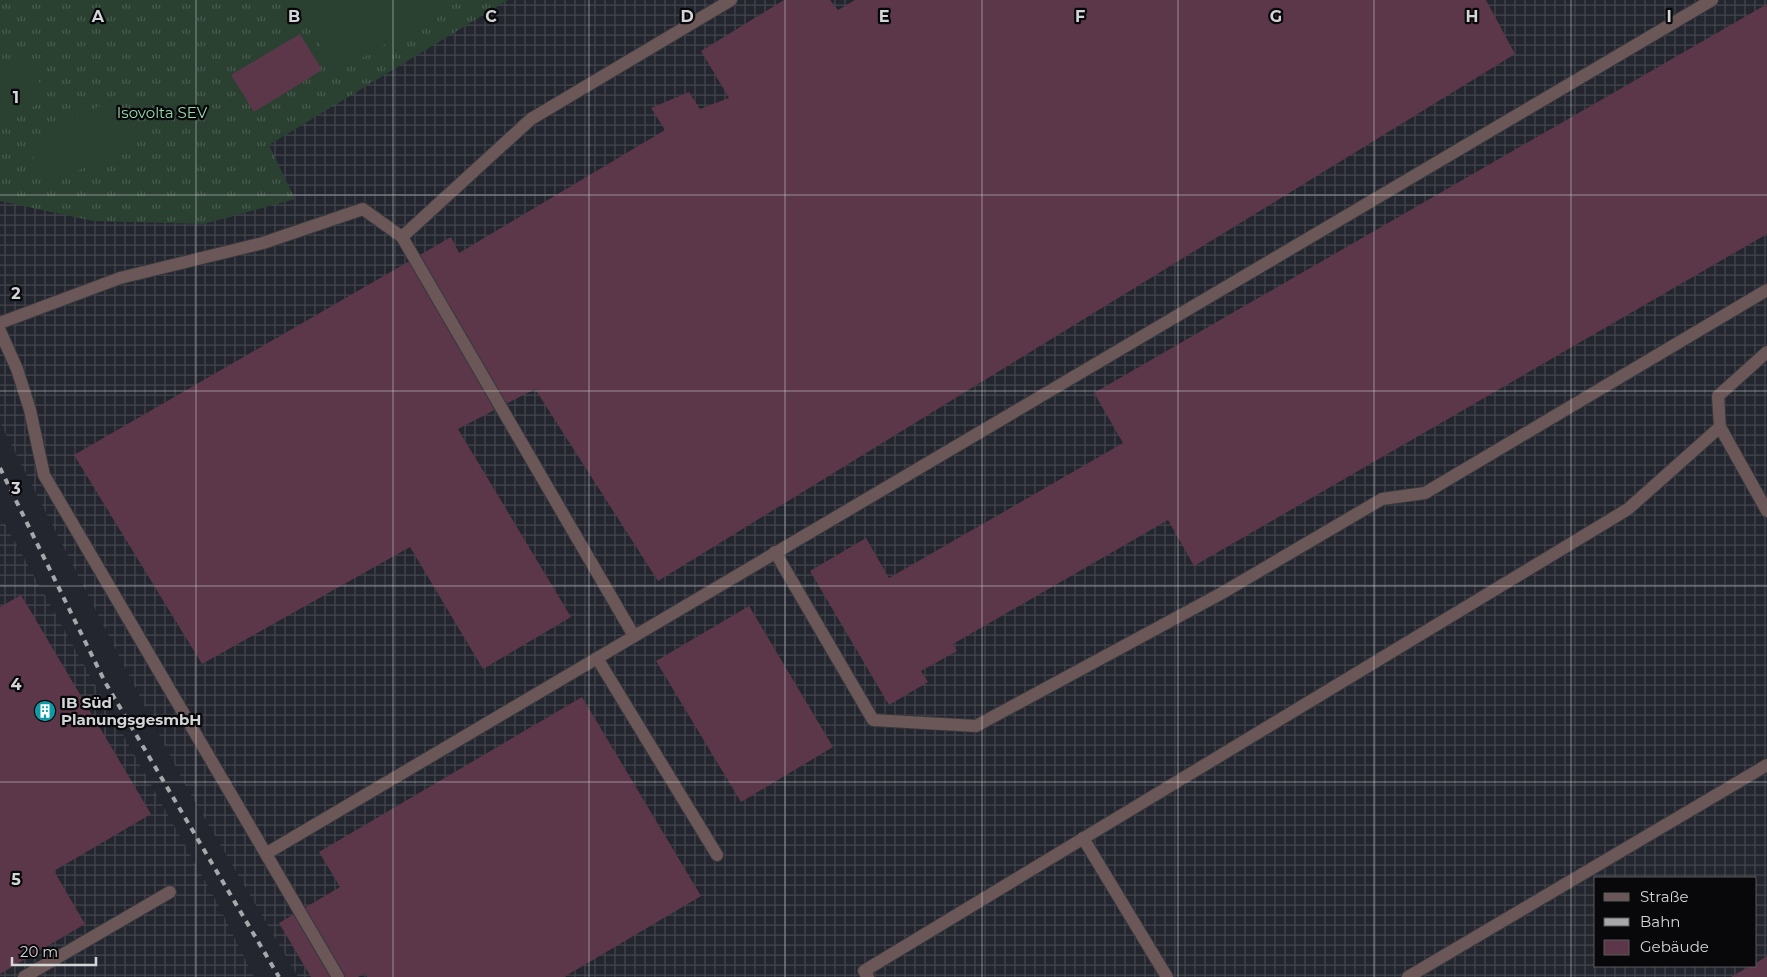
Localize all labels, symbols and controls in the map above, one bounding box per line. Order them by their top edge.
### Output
text: A [91,7,105,26]
text: B [288,7,300,26]
text: C [485,7,497,26]
text: D [680,7,694,26]
text: E [879,7,889,26]
text: F [1075,7,1085,26]
text: G [1270,7,1282,26]
text: H [1466,7,1478,26]
text: I [1666,7,1672,26]
text: 1 [13,88,19,107]
park label: Isovolta SEV [117,103,208,122]
text: 2 [11,284,21,303]
text: 3 [10,479,21,498]
text: 4 [10,675,22,694]
place label: IB Süd PlanungsgesmbH [61,693,201,729]
building icon: IB Süd PlanungsgesmbH [33,699,57,723]
text: 5 [11,870,21,889]
legend [1594,877,1757,967]
text: Straße [1640,887,1689,906]
text: Bahn [1640,912,1680,931]
scale bar [12,934,96,966]
text: Gebäude [1640,937,1709,956]
text: 20 m [20,942,58,961]

